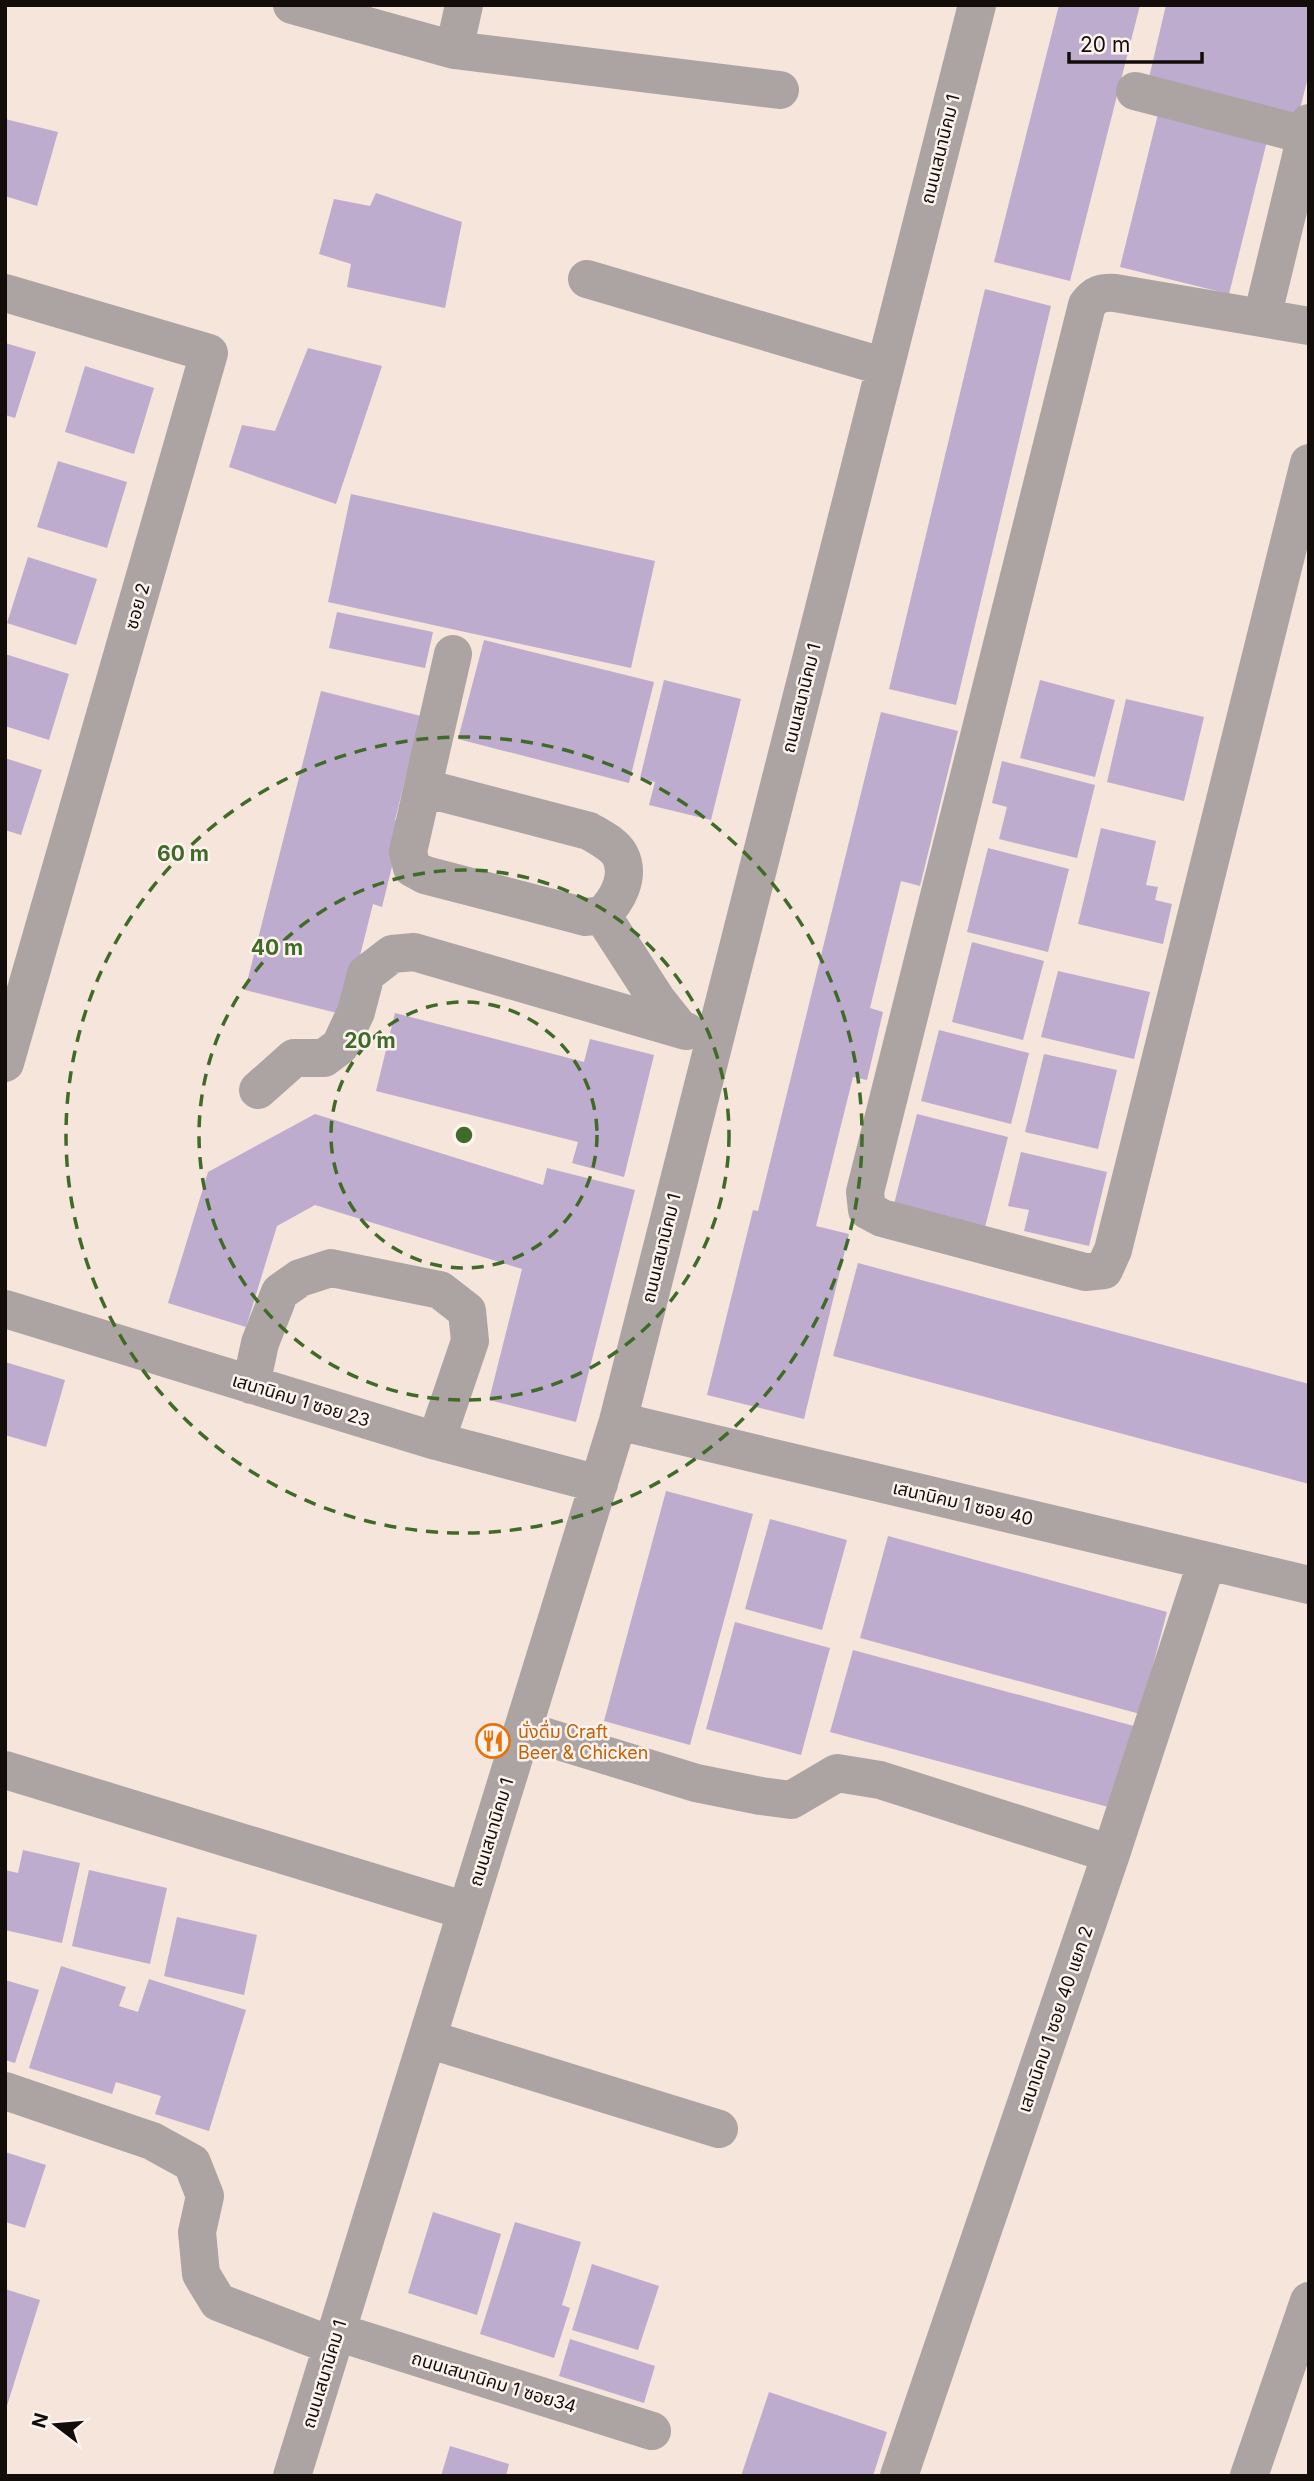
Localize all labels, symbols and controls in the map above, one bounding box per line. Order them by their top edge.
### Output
scale bar [1069,21,1202,65]
text: 20 m [1080,32,1130,57]
street label: ถนนเสนานิคม 1 [916,92,964,206]
street label: ซอย 2 [120,580,154,632]
street label: ถนนเสนานิคม 1 [777,641,825,755]
text: 60 m [157,841,209,866]
text: 40 m [251,935,303,960]
text: 20 m [344,1028,396,1053]
centre of rings [452,1123,476,1147]
street label: ถนนเสนานิคม 1 [637,1191,685,1305]
street label: เสนานิคม 1 ซอย 23 [230,1369,372,1431]
street label: เสนานิคม 1 ซอย 40 [891,1477,1035,1529]
place label: นั่งดื่ม Craft Beer & Chicken [518,1719,648,1763]
restaurant icon: นั่งดื่ม Craft Beer & Chicken [474,1722,512,1760]
street label: ถนนเสนานิคม 1 [465,1775,517,1889]
street label: เสนานิคม 1 ซอย 40 แยก 2 [1013,1923,1097,2115]
street label: ถนนเสนานิคม 1 [298,2317,350,2431]
street label: ถนนเสนานิคม 1 ซอย34 [409,2347,579,2417]
north arrow [21,2390,91,2460]
text: N [27,2410,53,2431]

